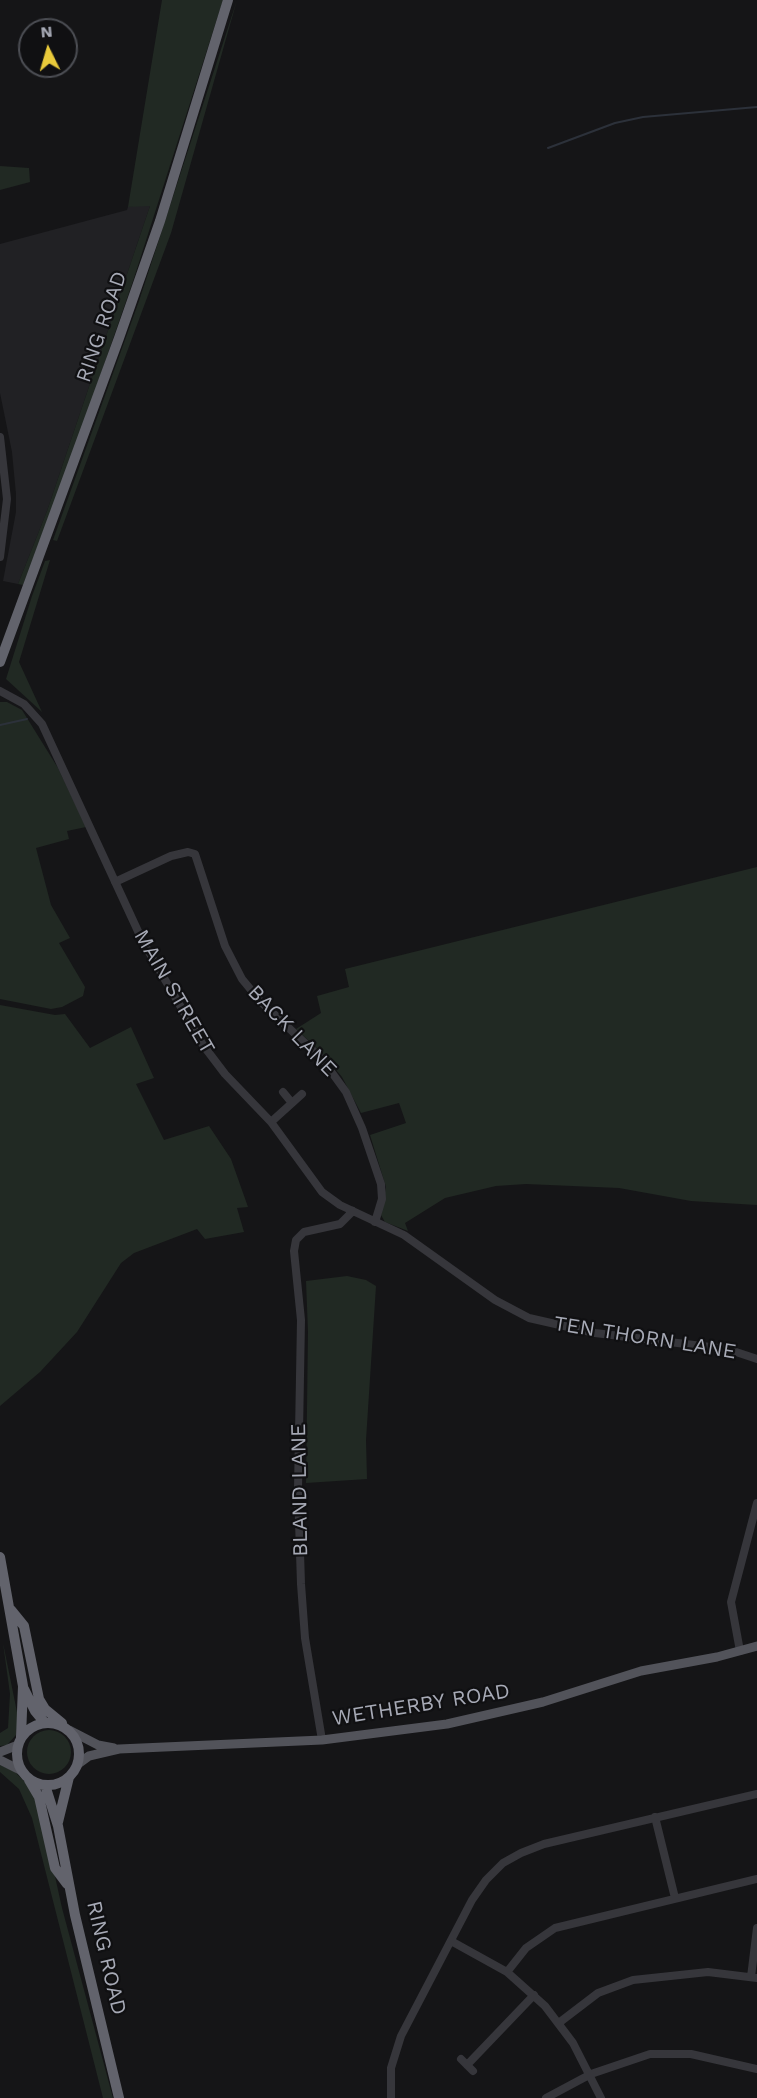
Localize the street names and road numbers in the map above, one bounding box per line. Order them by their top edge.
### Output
street label: RING ROAD [71,268,133,386]
street label: MAIN STREET [128,925,220,1059]
street label: BACK LANE [242,980,342,1082]
street label: TEN THORN LANE [552,1311,738,1365]
street label: BLAND LANE [286,1423,314,1557]
street label: WETHERBY ROAD [330,1679,512,1731]
street label: RING ROAD [81,1899,131,2017]

